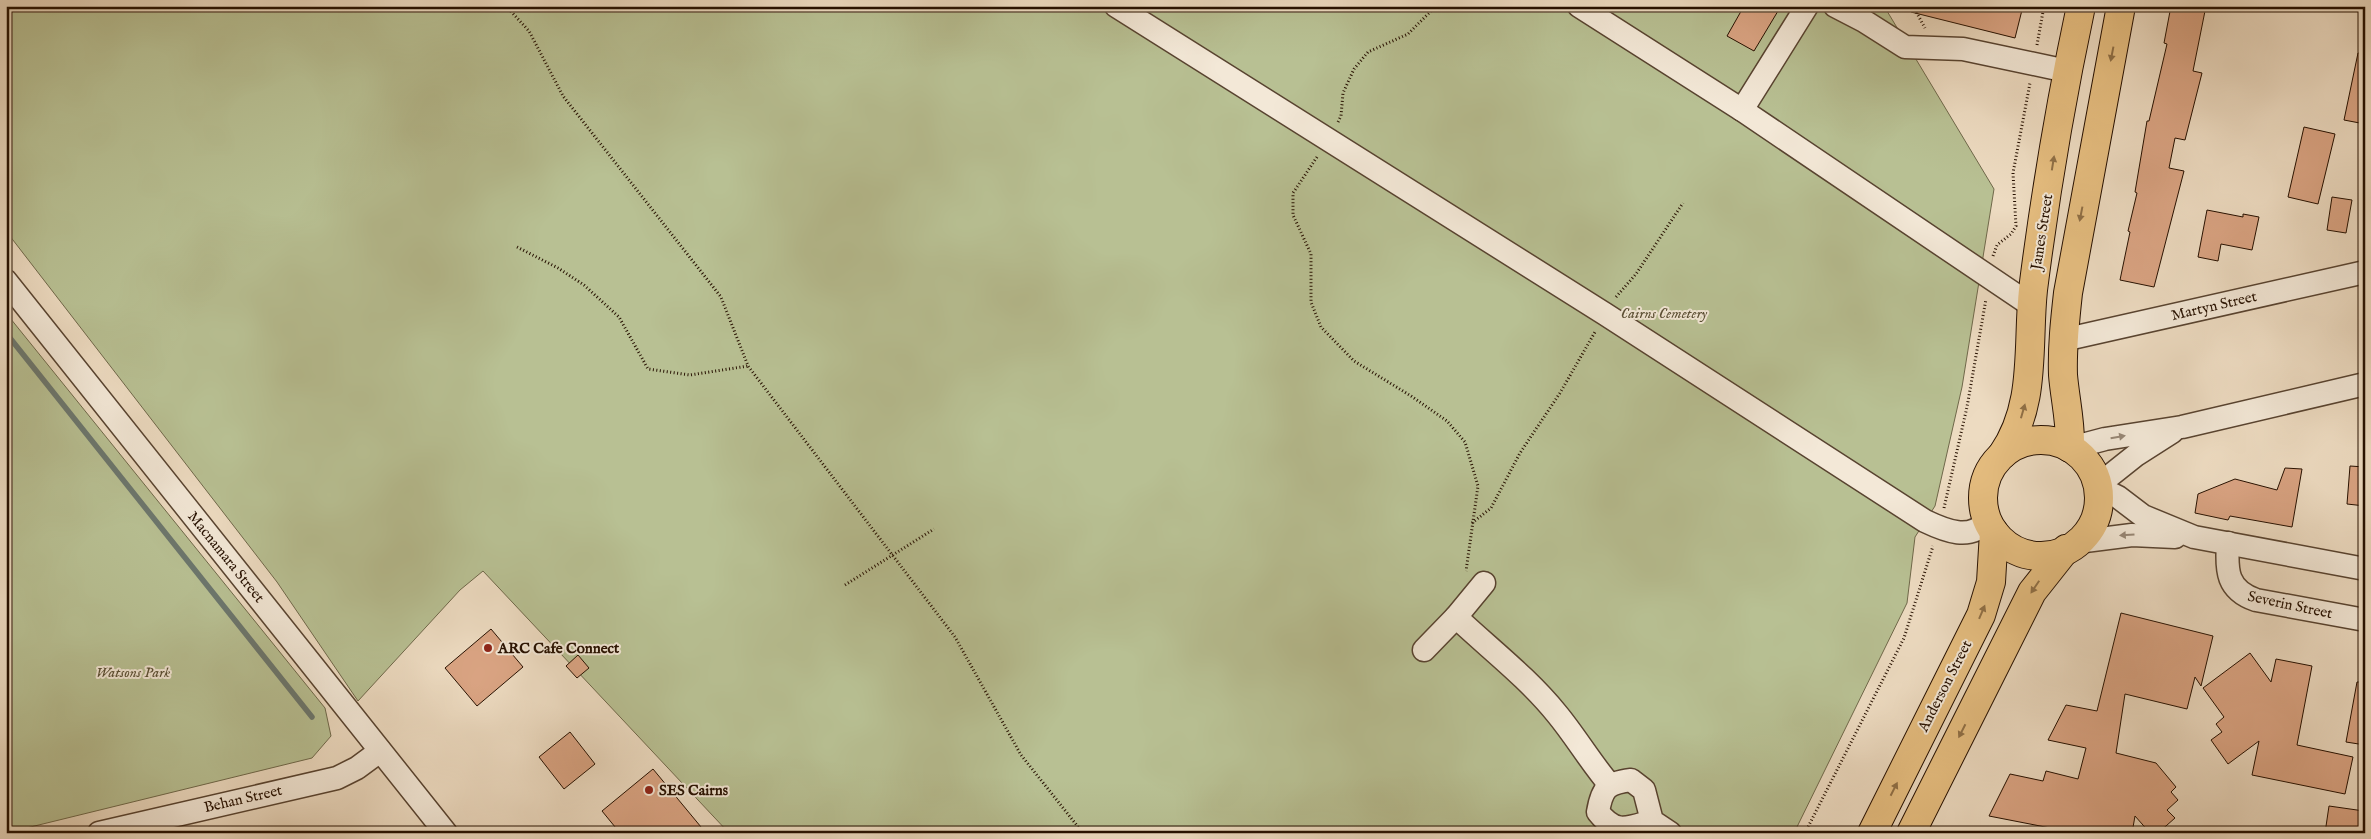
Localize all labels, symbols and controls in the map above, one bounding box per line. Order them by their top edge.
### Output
one-way arrow [2107,47,2115,63]
one-way arrow [2049,155,2057,171]
street label: James Street [2026,193,2057,273]
one-way arrow [2077,206,2085,222]
street label: Martyn Street [2169,287,2259,325]
park label: Cairns Cemetery [1621,304,1708,323]
one-way arrow [2020,404,2028,419]
one-way arrow [2111,432,2127,440]
street label: Macnamara Street [183,507,269,607]
one-way arrow [2119,532,2135,540]
one-way arrow [2030,580,2040,593]
street label: Severin Street [2246,587,2334,623]
one-way arrow [1978,605,1986,619]
street label: Anderson Street [1913,637,1976,736]
place label: ARC Cafe Connect [497,639,620,658]
marker: ARC Cafe Connect [482,642,494,654]
park label: Watsons Park [96,663,170,682]
one-way arrow [1958,724,1966,739]
street label: Behan Street [202,781,284,817]
place label: SES Cairns [659,781,729,800]
one-way arrow [1890,782,1898,796]
marker: SES Cairns [643,784,655,796]

